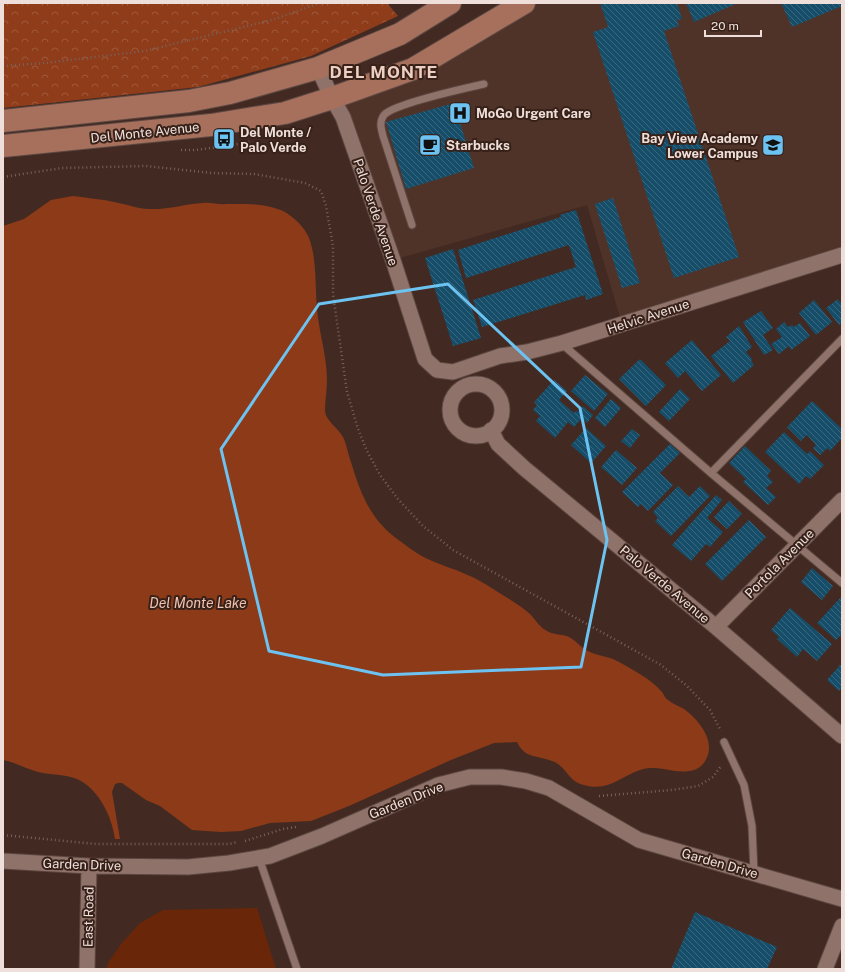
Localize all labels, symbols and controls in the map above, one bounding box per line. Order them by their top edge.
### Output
scale bar [705,12,761,38]
text: 20 m [711,19,739,33]
district label: DEL MONTE [330,62,438,82]
hospital icon: MoGo Urgent Care [447,100,473,126]
place label: MoGo Urgent Care [476,106,591,121]
street label: Del Monte Avenue [90,119,200,146]
place label: Del Monte / Palo Verde [240,125,311,155]
bus stop icon: Del Monte / Palo Verde [211,126,237,152]
place label: Bay View Academy Lower Campus [641,131,759,161]
cafe icon: Starbucks [417,132,443,158]
school or university icon: Bay View Academy Lower Campus [760,132,786,158]
place label: Starbucks [446,138,510,153]
street label: Palo Verde Avenue [350,157,401,268]
street label: Helvic Avenue [605,296,691,337]
street label: Portola Avenue [742,526,817,601]
street label: Palo Verde Avenue [617,543,713,626]
water label: Del Monte Lake [149,595,247,611]
street label: Garden Drive [367,779,445,822]
street label: Garden Drive [680,845,760,882]
street label: Garden Drive [42,856,122,873]
street label: East Road [80,887,97,947]

